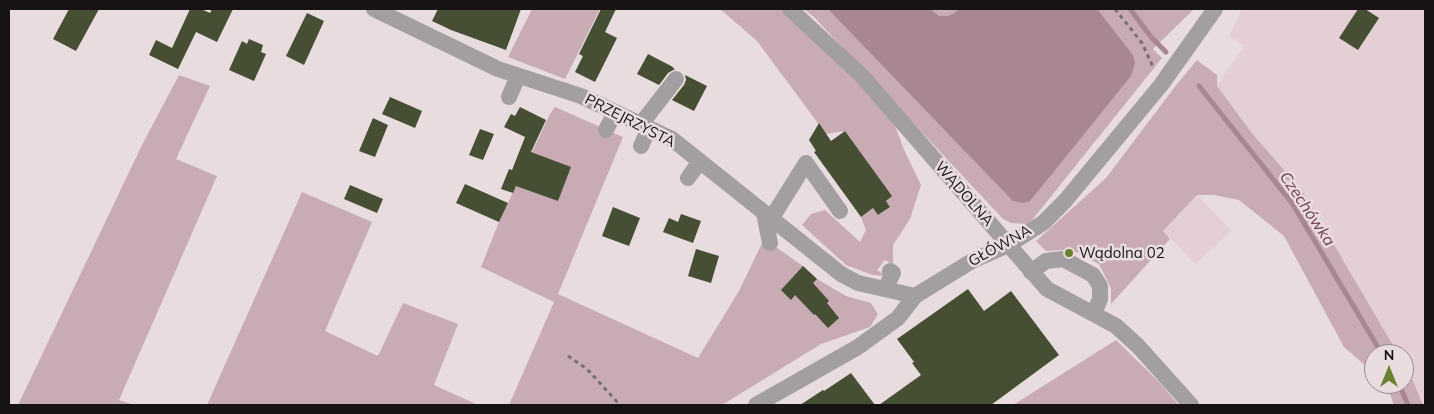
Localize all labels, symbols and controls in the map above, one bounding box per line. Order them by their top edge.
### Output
street label: PRZEJRZYSTA [582,91,678,151]
street label: WĄDOLNA [931,158,997,230]
water label: Czechówka [1275,168,1339,250]
street label: GŁÓWNA [966,221,1034,271]
place label: Wądolna 02 [1079,244,1165,262]
marker: Wądolna 02 [1063,247,1075,259]
north arrow [1364,344,1414,394]
text: N [1384,346,1394,364]

